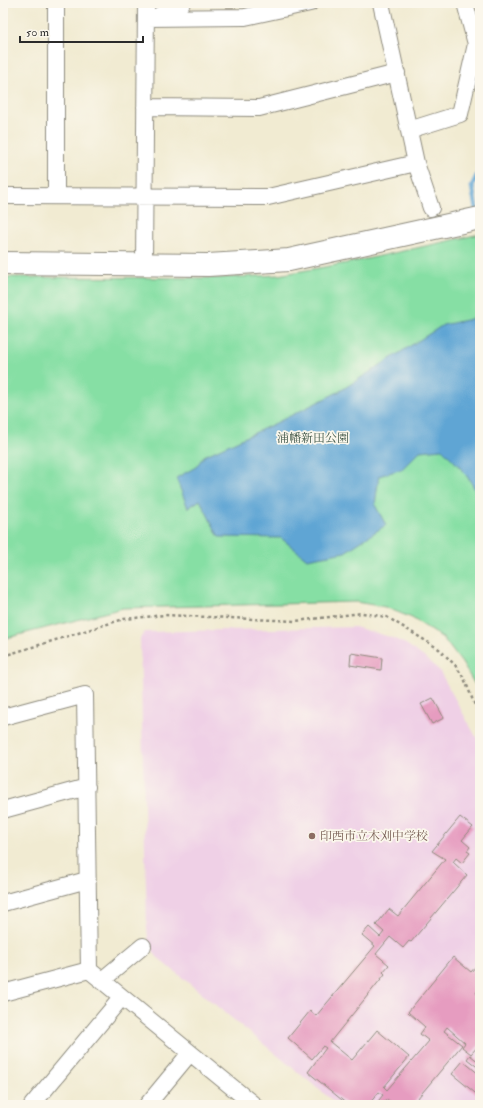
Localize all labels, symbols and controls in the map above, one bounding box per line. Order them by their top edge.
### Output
scale bar [20,18,143,44]
text: 50 m [26,25,50,40]
park label: 浦幡新田公園 [277,431,349,446]
place label: 印西市立木刈中学校 [320,829,428,844]
marker: 印西市立木刈中学校 [307,831,317,841]

